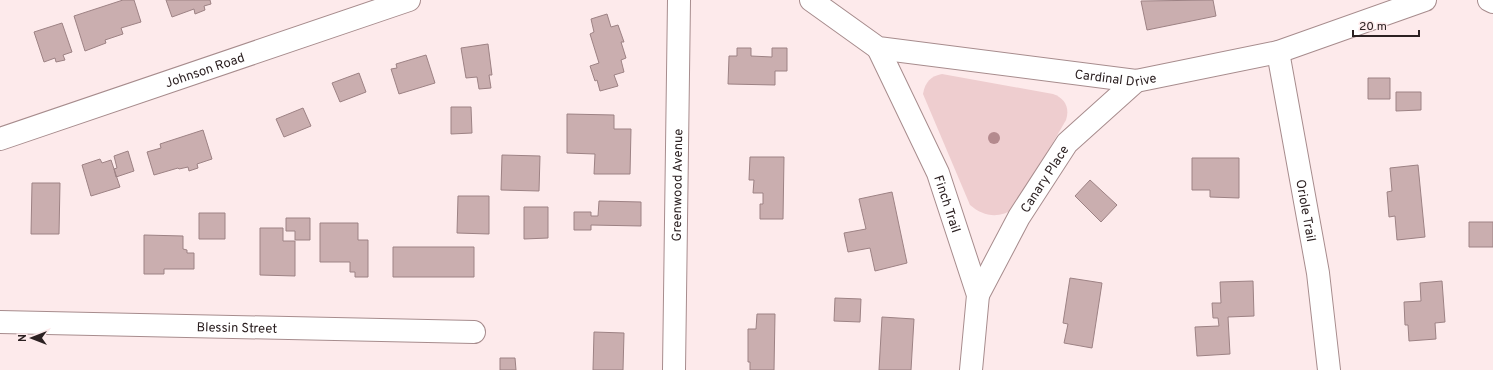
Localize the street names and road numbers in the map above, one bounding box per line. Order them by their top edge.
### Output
street label: Johnson Road [163,50,247,92]
street label: Cardinal Drive [1074,67,1158,91]
street label: Greenwood Avenue [670,129,687,242]
street label: Canary Place [1018,143,1073,216]
street label: Finch Trail [929,174,963,235]
street label: Oriole Trail [1291,178,1318,243]
street label: Blessin Street [196,320,277,338]

